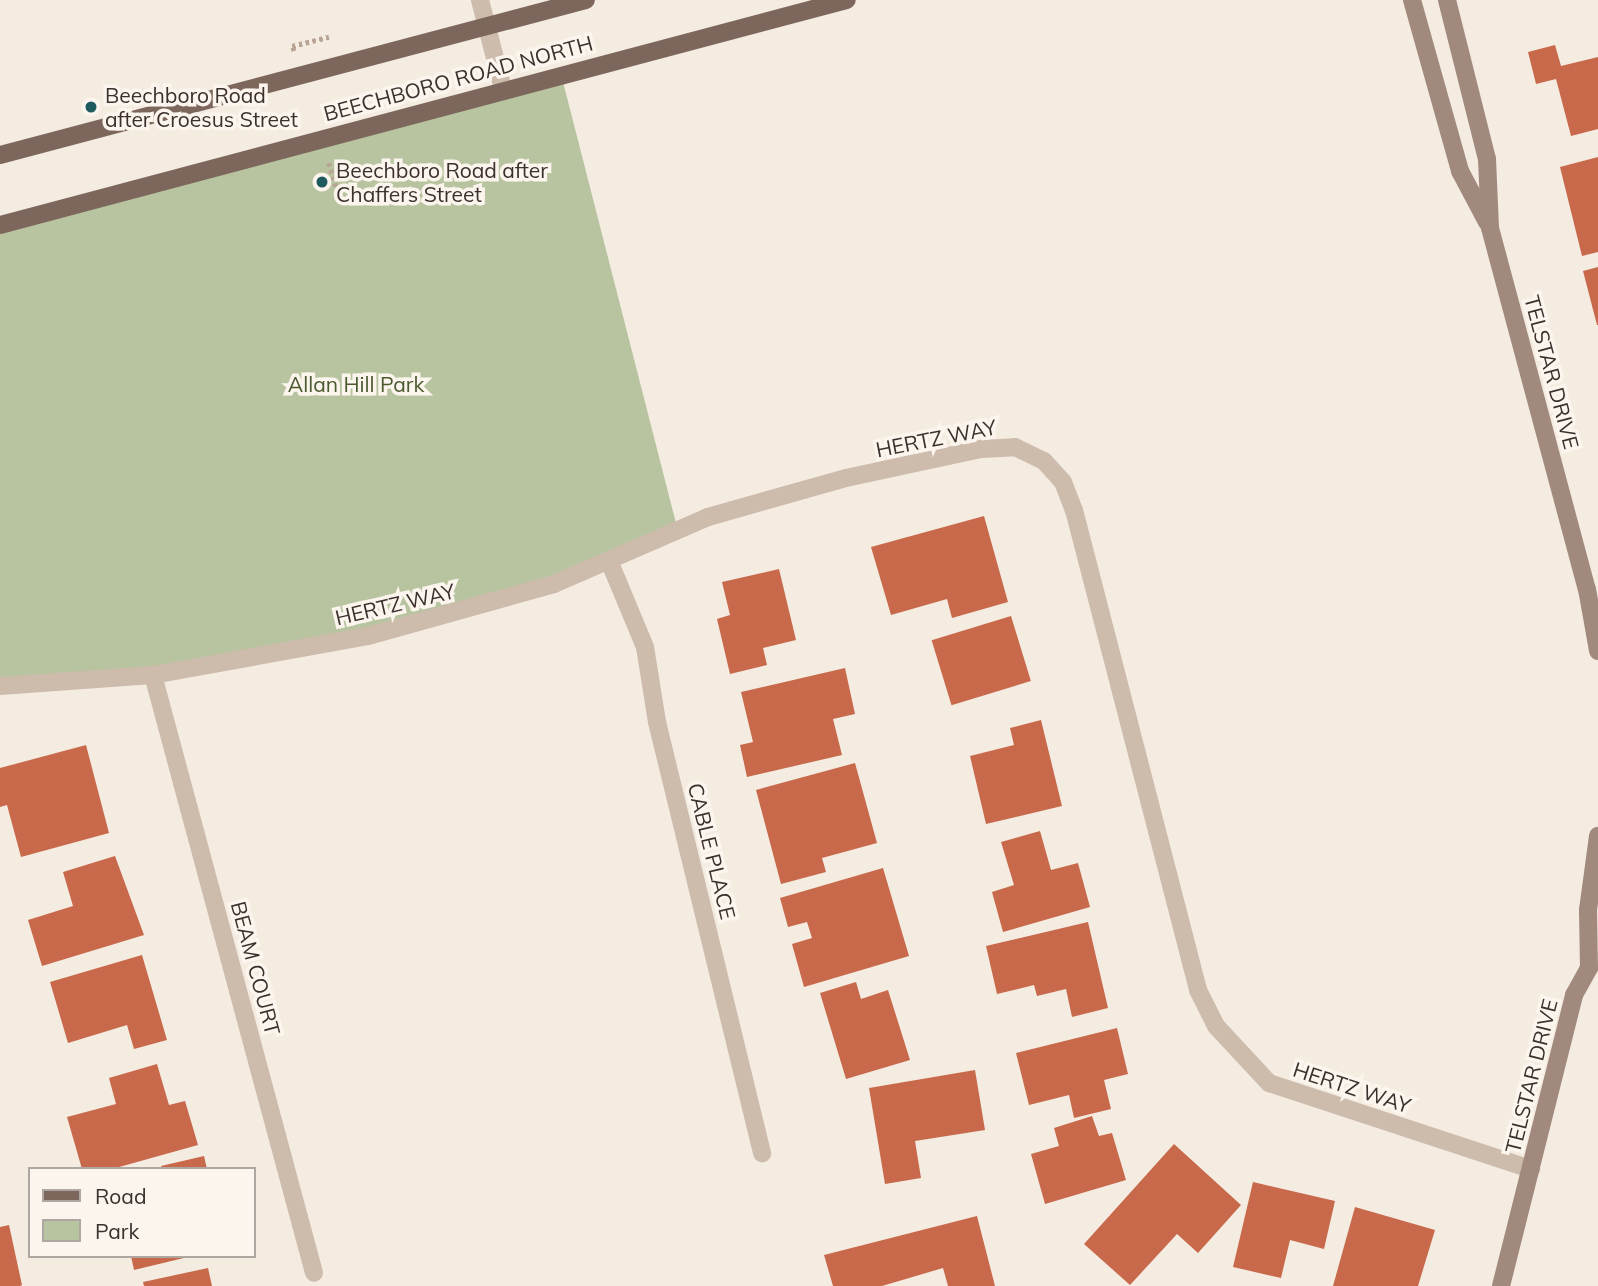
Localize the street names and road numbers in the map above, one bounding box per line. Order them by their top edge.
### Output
street label: BEECHBORO ROAD NORTH [321,30,595,126]
street label: TELSTAR DRIVE [1519,292,1585,452]
street label: HERTZ WAY [874,414,998,462]
street label: HERTZ WAY [333,578,457,630]
street label: CABLE PLACE [683,780,741,922]
street label: BEAM COURT [226,898,286,1038]
street label: TELSTAR DRIVE [1500,996,1562,1156]
street label: HERTZ WAY [1290,1056,1414,1118]

